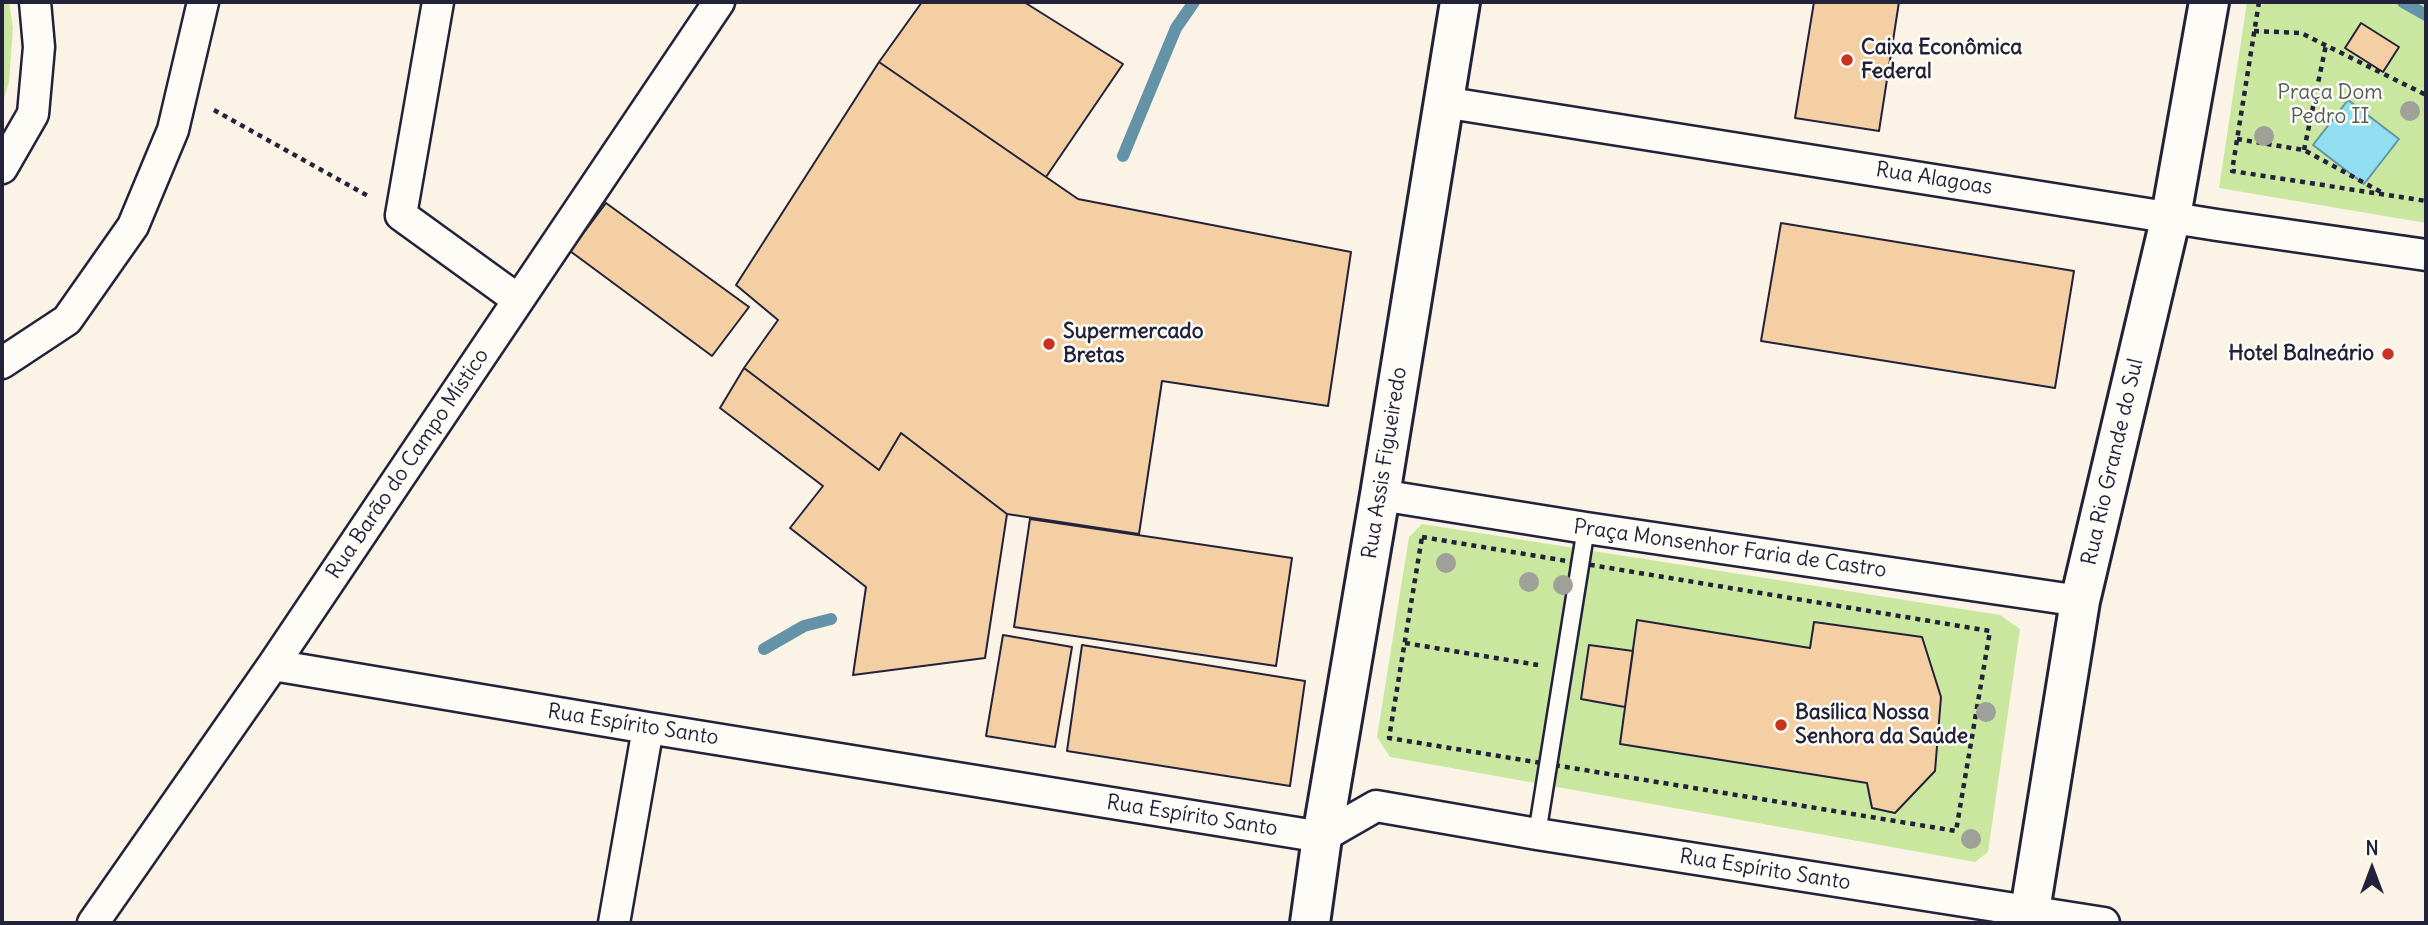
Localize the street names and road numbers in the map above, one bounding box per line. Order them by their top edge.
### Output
street label: Rua Alagoas [1874,157,1994,201]
street label: Rua Barão do Campo Místico [321,344,495,584]
street label: Rua Rio Grande do Sul [2077,356,2149,568]
street label: Rua Assis Figueiredo [1357,365,1413,561]
street label: Praça Monsenhor Faria de Castro [1572,515,1888,583]
street label: Rua Espírito Santo [546,699,720,751]
street label: Rua Espírito Santo [1105,790,1279,842]
street label: Rua Espírito Santo [1678,844,1852,896]

